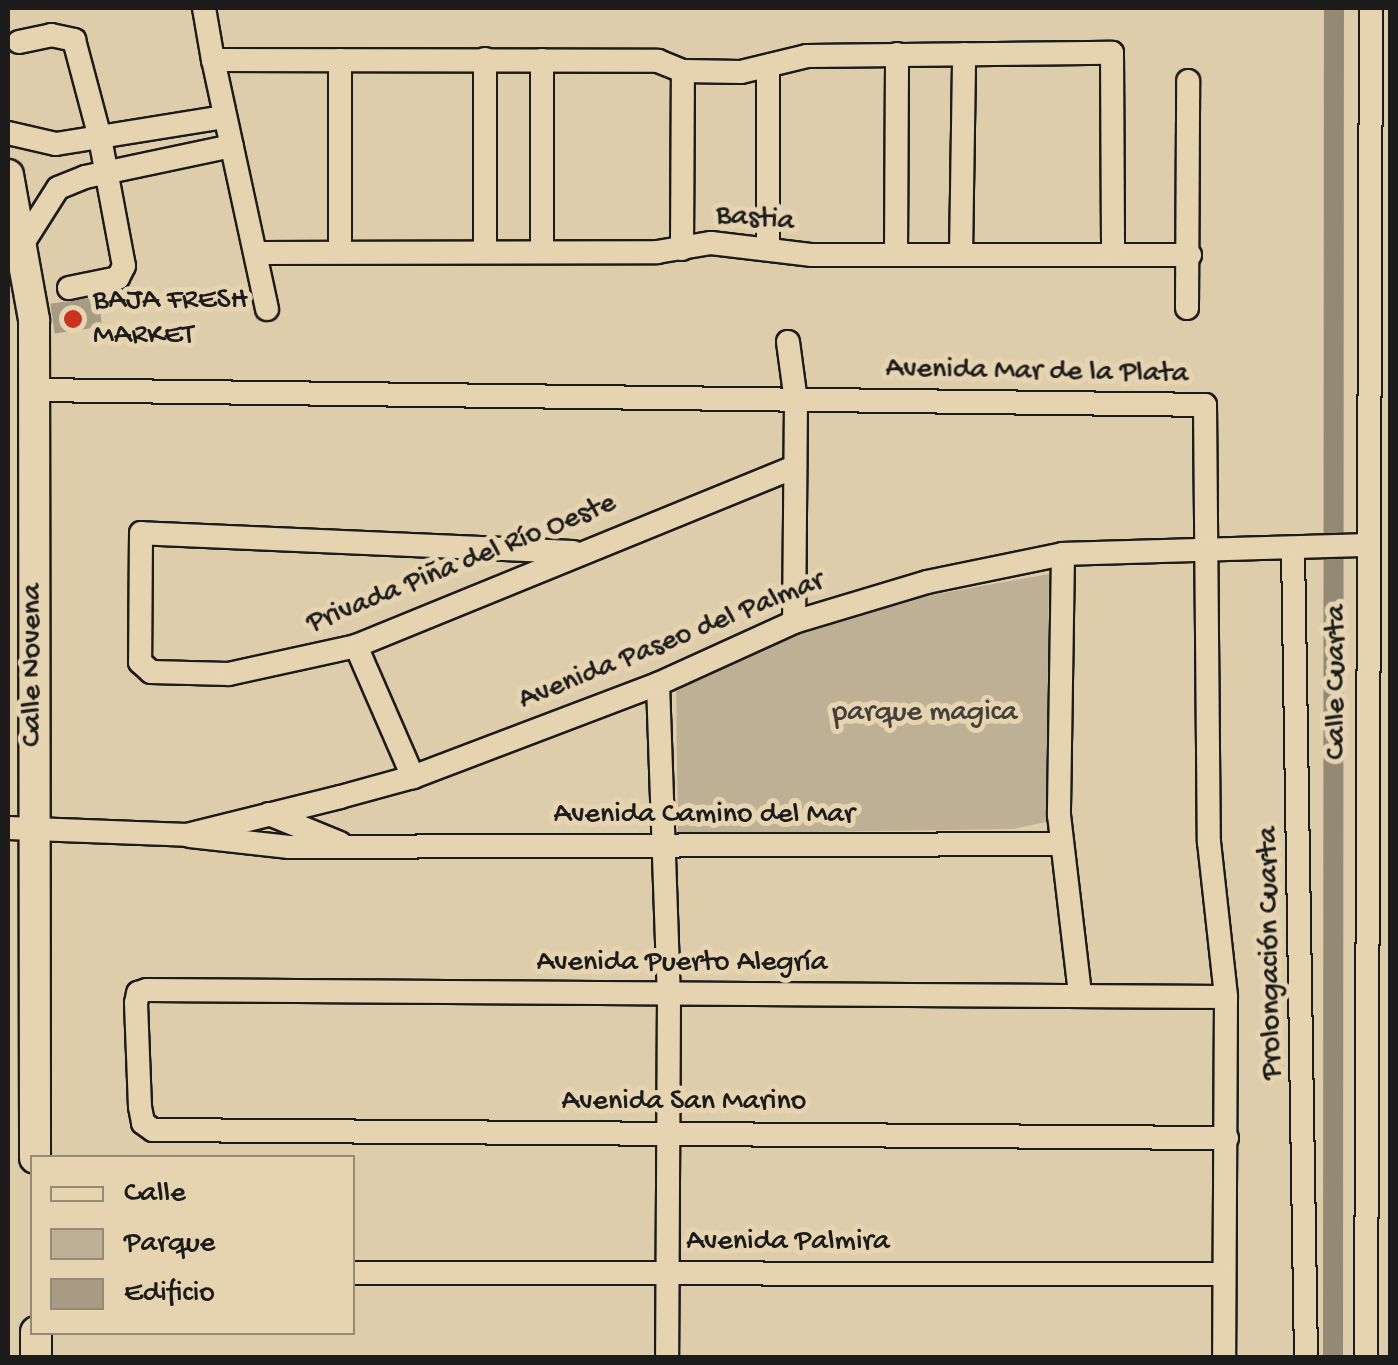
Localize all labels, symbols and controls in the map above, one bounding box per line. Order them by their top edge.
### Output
street label: Bastia [714,199,796,241]
place label: BAJA FRESH MARKET [93,284,248,354]
marker: BAJA FRESH MARKET [62,308,84,330]
street label: Avenida Mar de la Plata [885,352,1189,394]
street label: Privada Piña del Río Oeste [302,487,622,643]
street label: Avenida Paseo del Palmar [514,564,830,720]
street label: Calle Novena [16,583,52,747]
street label: Calle Cuarta [1320,604,1356,760]
park label: parque magica [832,696,1018,732]
street label: Avenida Camino del Mar [553,798,855,834]
street label: Prolongación Cuarta [1252,826,1292,1080]
street label: Avenida Puerto Alegría [537,946,827,982]
street label: Avenida San Marino [562,1085,806,1121]
legend [30,1155,355,1335]
text: Calle [124,1177,186,1212]
street label: Avenida Palmira [686,1225,890,1261]
text: Parque [124,1227,215,1262]
text: Edificio [124,1277,215,1312]

